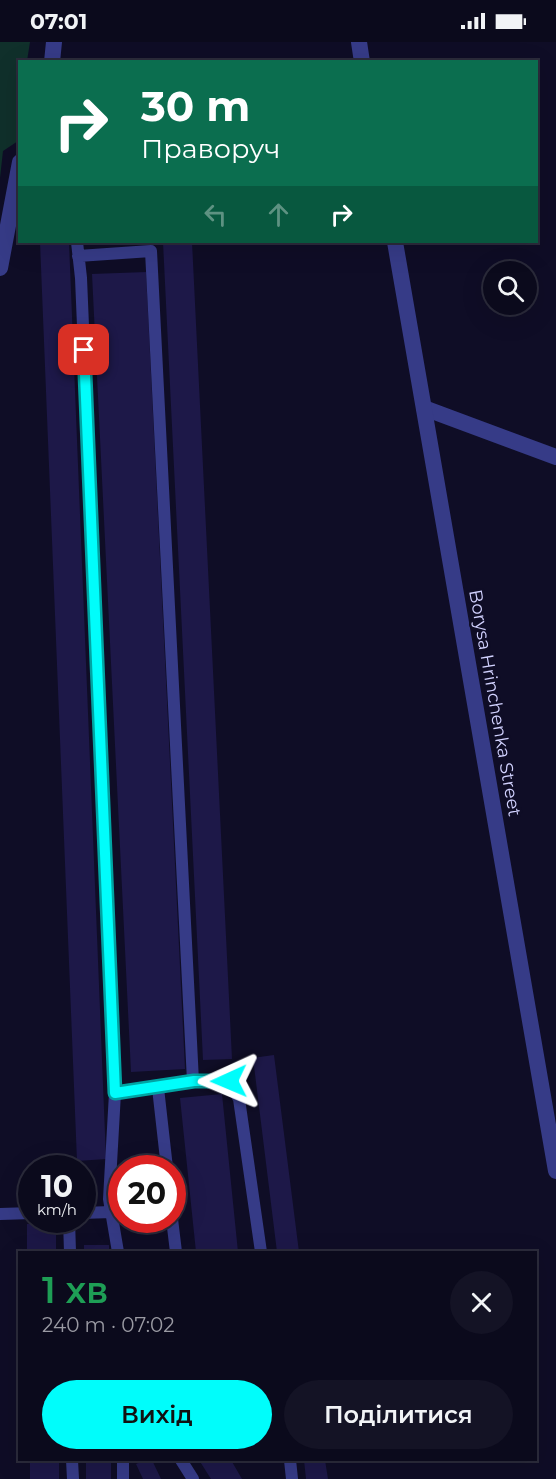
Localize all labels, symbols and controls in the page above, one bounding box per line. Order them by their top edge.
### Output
text: 07:01 [30,8,87,35]
text: 30 m [141,80,250,132]
icon: right [42,84,120,162]
text: Праворуч [141,132,280,165]
icon: left [199,198,232,231]
icon: ahead [262,198,295,231]
icon: right [325,198,358,231]
map controls [483,261,537,315]
button: search [483,261,537,315]
pin [58,324,109,375]
icon: arrive [67,333,100,366]
street label: Borysa Hrinchenka Street [464,588,526,818]
position arrow [197,1049,261,1113]
speed limit sign: 20 [108,1155,186,1233]
text: 10 [41,1168,73,1205]
text: km/h [37,1200,77,1219]
text: 1 хв [42,1268,108,1312]
button: close [450,1271,513,1334]
text: 240 m · 07:02 [42,1313,175,1337]
button: Вихід [42,1380,272,1449]
button: Поділитися [284,1380,513,1449]

